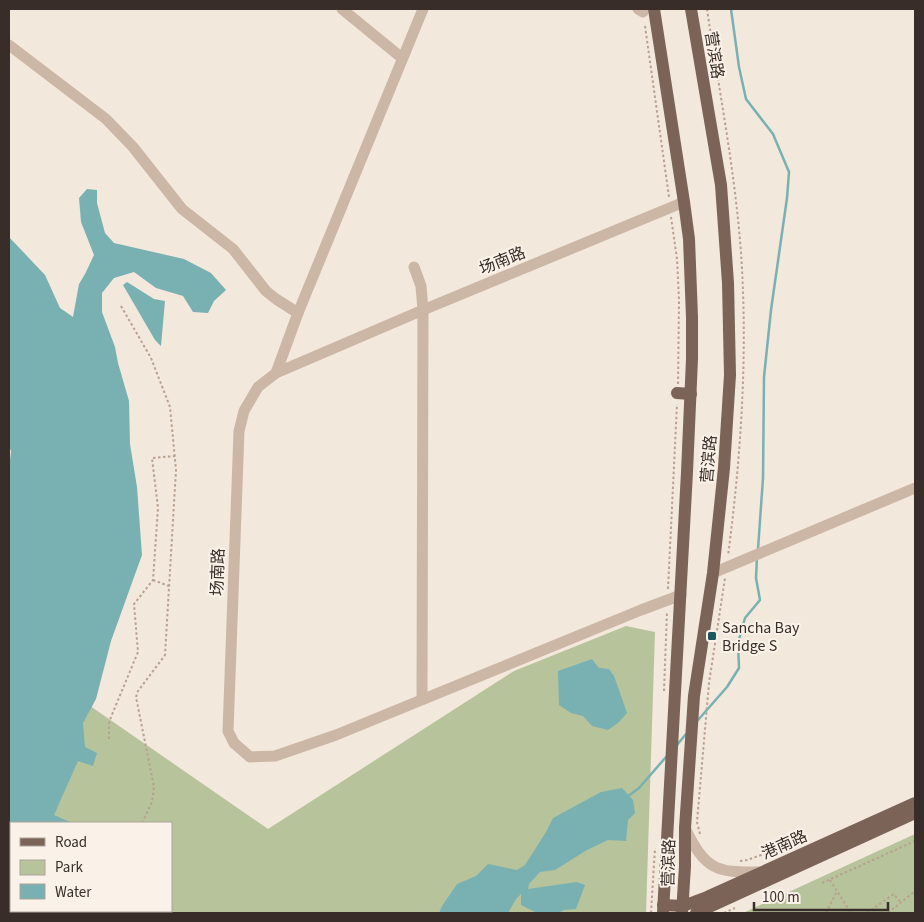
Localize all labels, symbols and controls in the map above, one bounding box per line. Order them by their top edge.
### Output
street label: 营滨路 [699,30,729,81]
street label: 场南路 [476,242,529,280]
street label: 营滨路 [696,434,722,484]
street label: 场南路 [206,548,230,596]
place label: Sancha Bay Bridge S [722,617,800,657]
marker: Sancha Bay Bridge S [706,630,718,642]
legend [10,822,172,912]
street label: 港南路 [758,825,811,865]
text: Road [55,832,87,853]
street label: 营滨路 [658,839,680,887]
text: Park [55,857,84,878]
scale bar [754,880,888,912]
text: Water [55,882,92,903]
text: 100 m [762,887,800,908]

